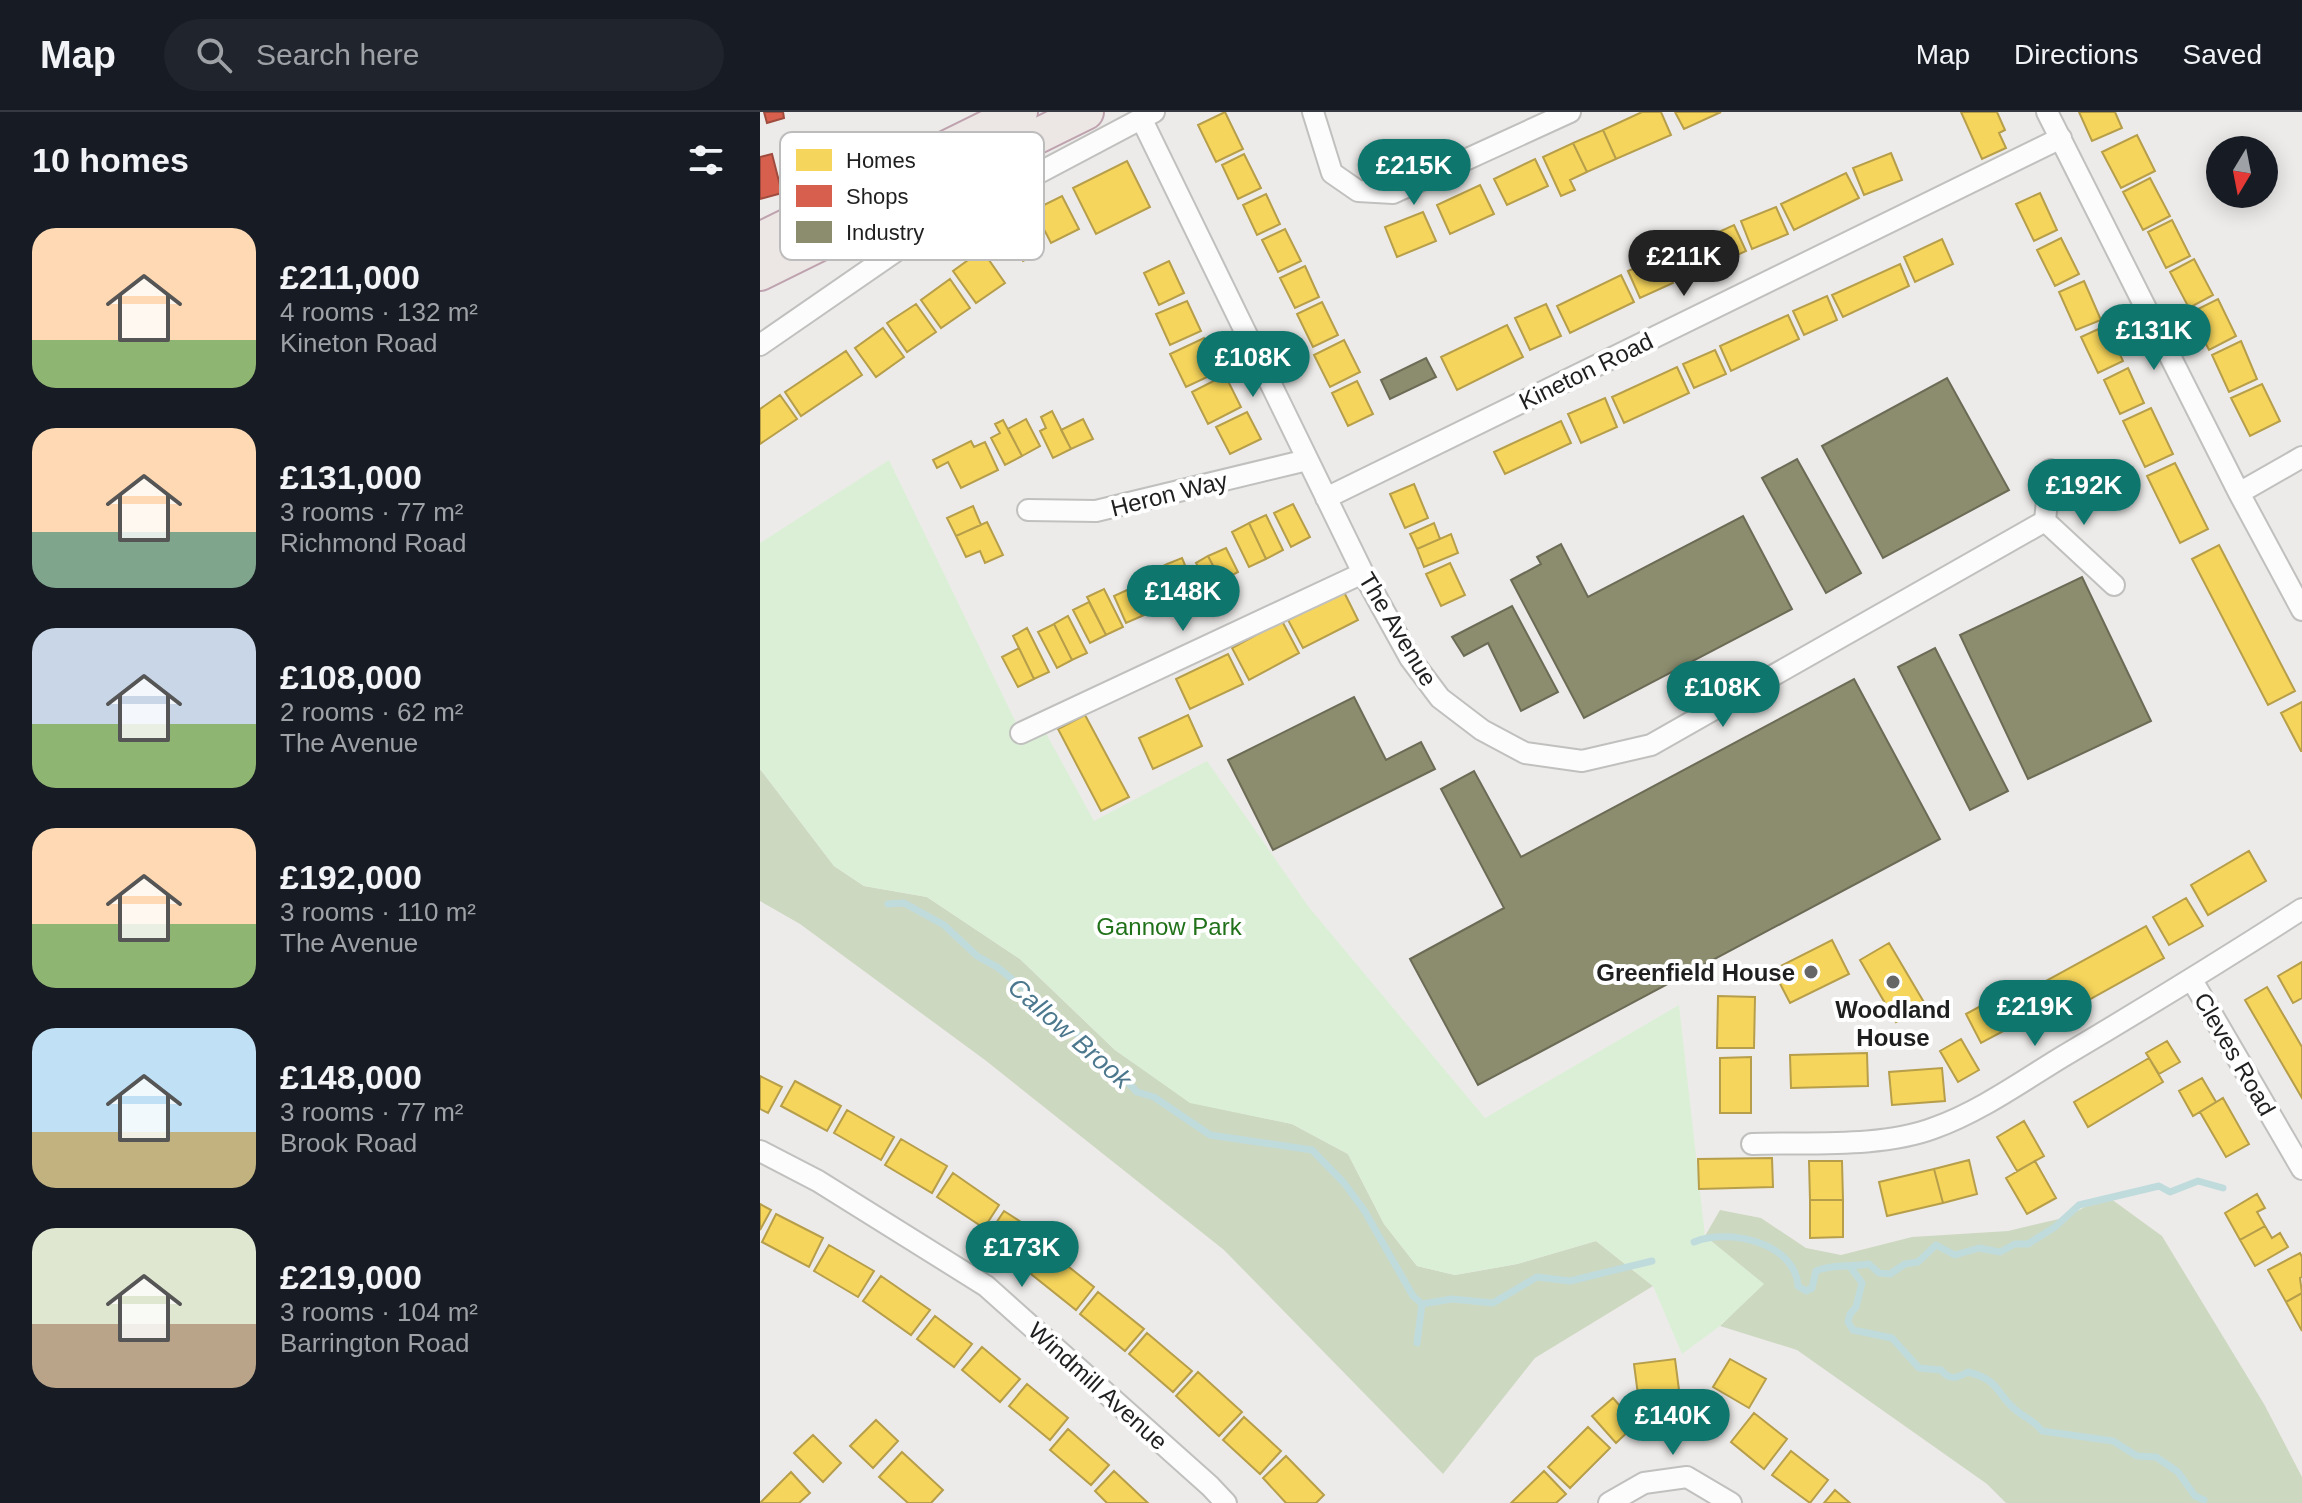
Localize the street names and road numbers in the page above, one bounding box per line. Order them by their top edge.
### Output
street label: Kineton Road [1515,327,1657,415]
street label: Heron Way [1108,466,1230,522]
street label: The Avenue [1354,567,1442,691]
street label: Cleves Road [2189,988,2281,1120]
street label: Windmill Avenue [1023,1317,1173,1455]

